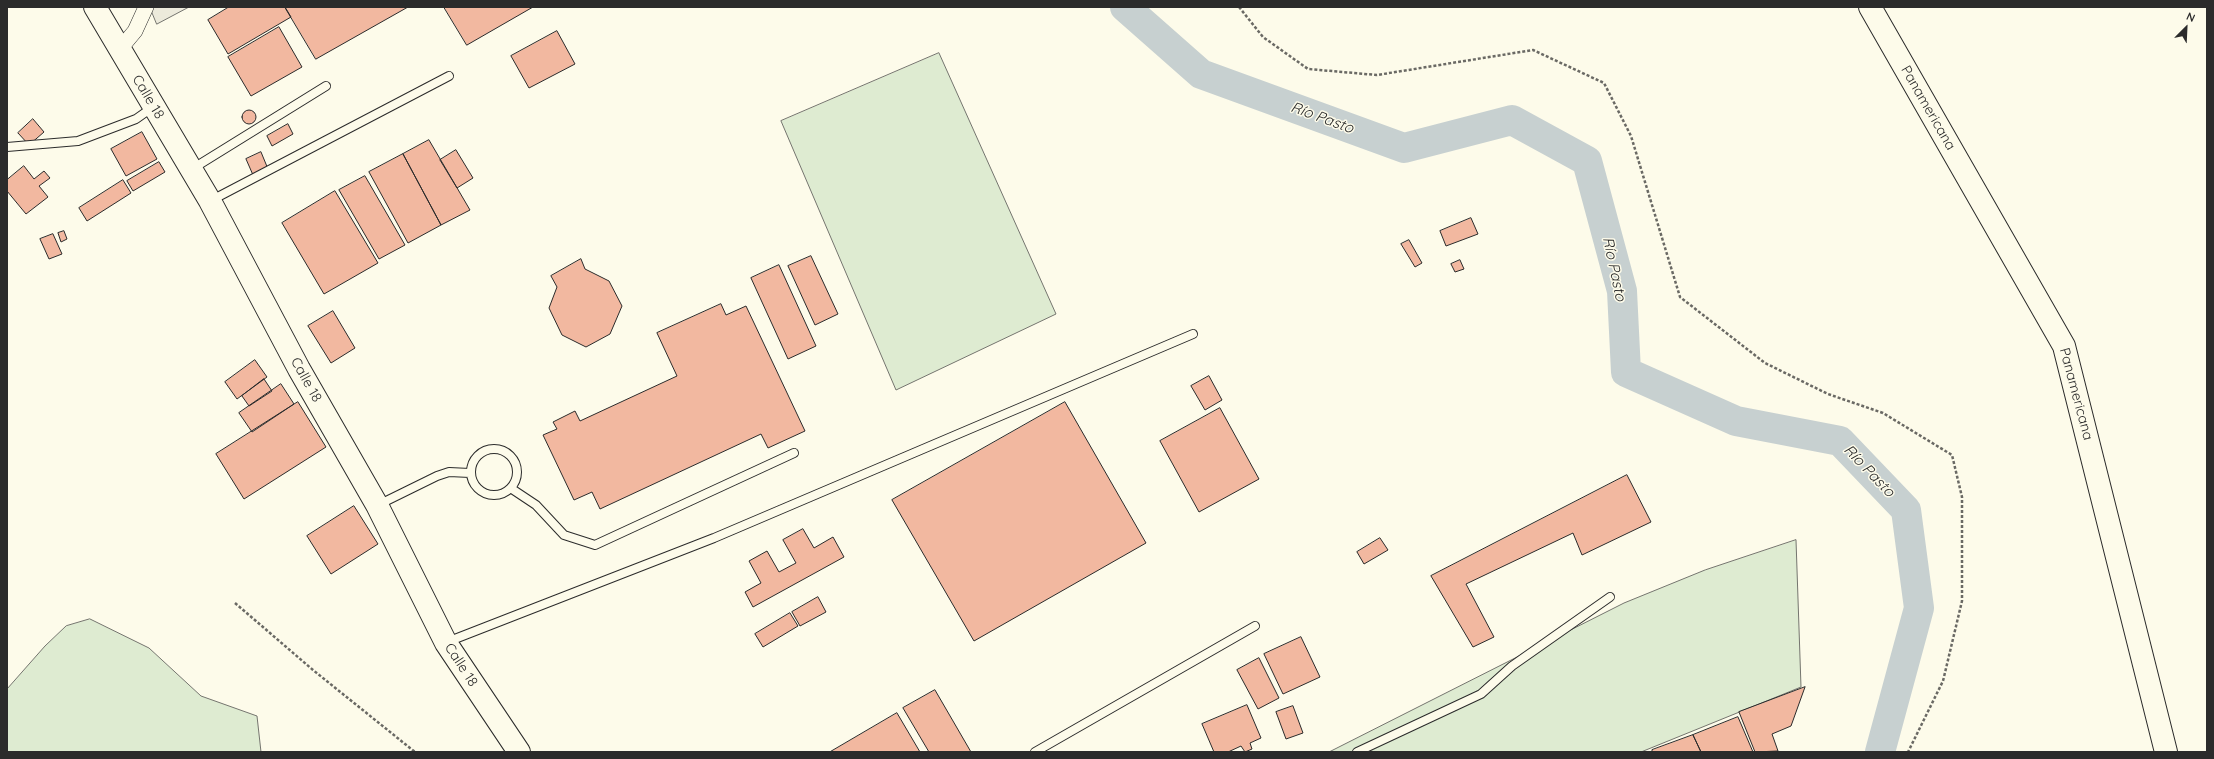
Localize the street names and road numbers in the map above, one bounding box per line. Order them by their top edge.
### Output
street label: Panamericana [1897,63,1959,153]
street label: Calle 18 [128,72,168,122]
street label: Panamericana [2056,346,2096,442]
street label: Calle 18 [287,355,325,405]
street label: Calle 18 [441,640,481,690]

